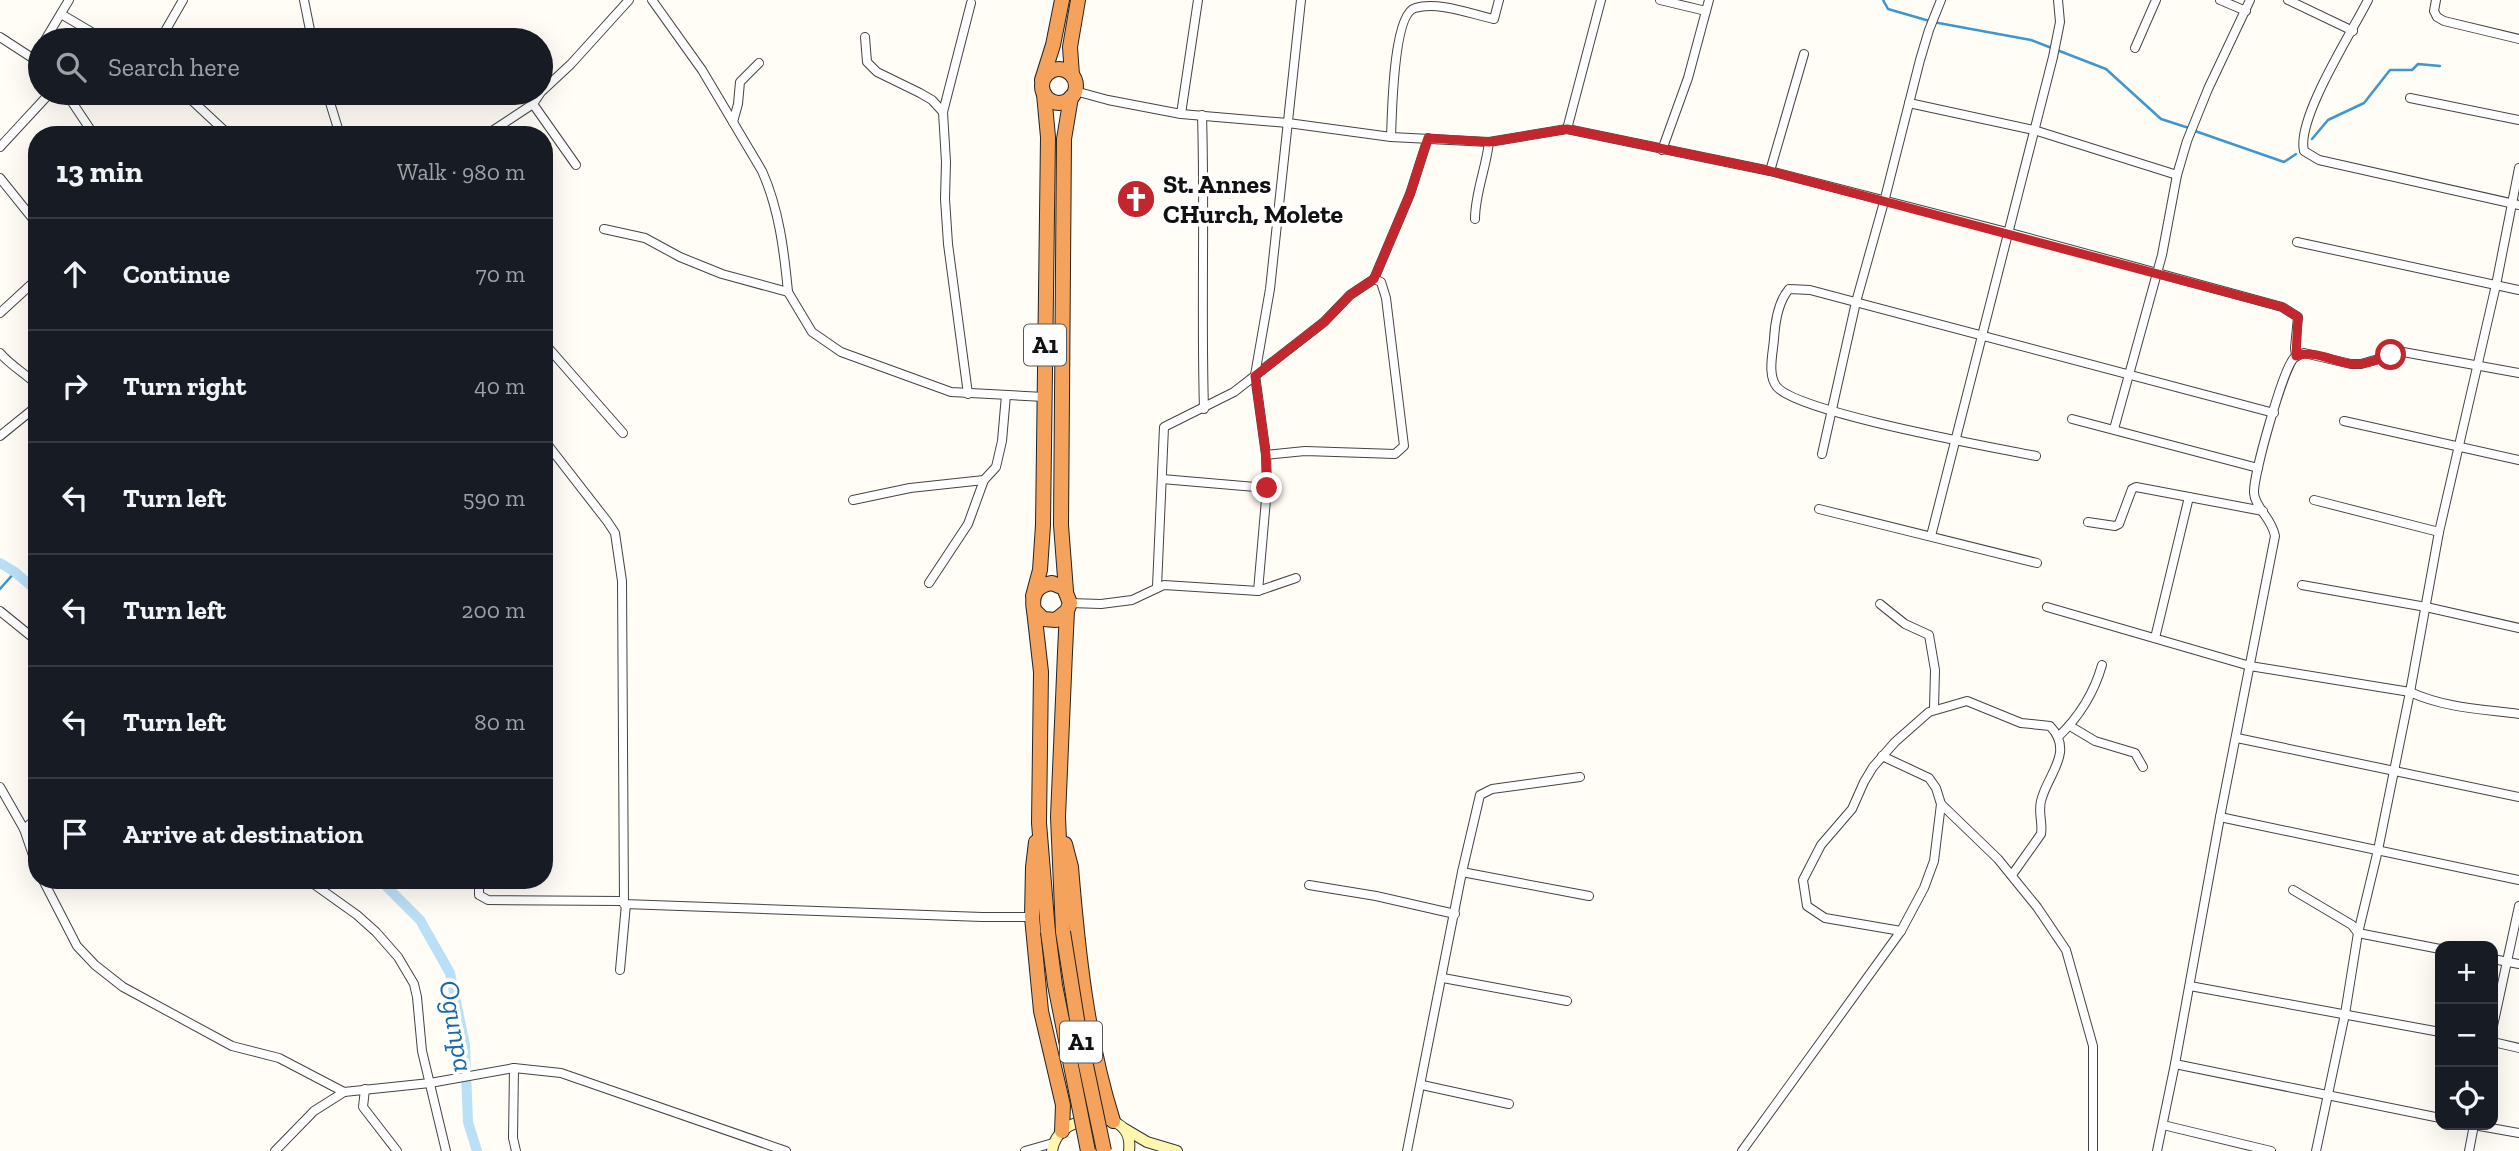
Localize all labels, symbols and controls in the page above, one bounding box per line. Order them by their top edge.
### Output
search box [28,28,553,105]
icon: search [52,48,90,86]
text: Search here [108,51,240,83]
text: 13 min [56,154,143,190]
text: Walk · 980 m [397,158,525,186]
place label: St. Annes CHurch, Molete [1163,168,1344,230]
church icon: St. Annes CHurch, Molete [1115,178,1157,220]
icon: ahead [56,255,94,293]
text: Continue [123,258,230,290]
text: 70 m [476,260,525,288]
road number: A1 [1024,324,1066,366]
route start [2375,339,2406,370]
icon: right [56,367,94,405]
text: Turn right [123,370,246,402]
text: 40 m [474,372,525,400]
route end [1251,472,1282,503]
icon: left [56,479,94,517]
text: Turn left [123,482,226,514]
text: 590 m [463,484,525,512]
icon: left [56,591,94,629]
text: Turn left [123,594,226,626]
text: 200 m [462,596,525,624]
icon: left [56,703,94,741]
text: Turn left [123,706,226,738]
text: 80 m [474,708,525,736]
icon: arrive [56,815,94,853]
text: Arrive at destination [123,818,363,850]
map controls [2435,941,2498,1130]
button: + [2435,941,2498,1004]
water label: Ogunpa [432,978,481,1074]
button: − [2435,1004,2498,1067]
road number: A1 [1060,1022,1102,1062]
button: locate [2435,1067,2498,1130]

